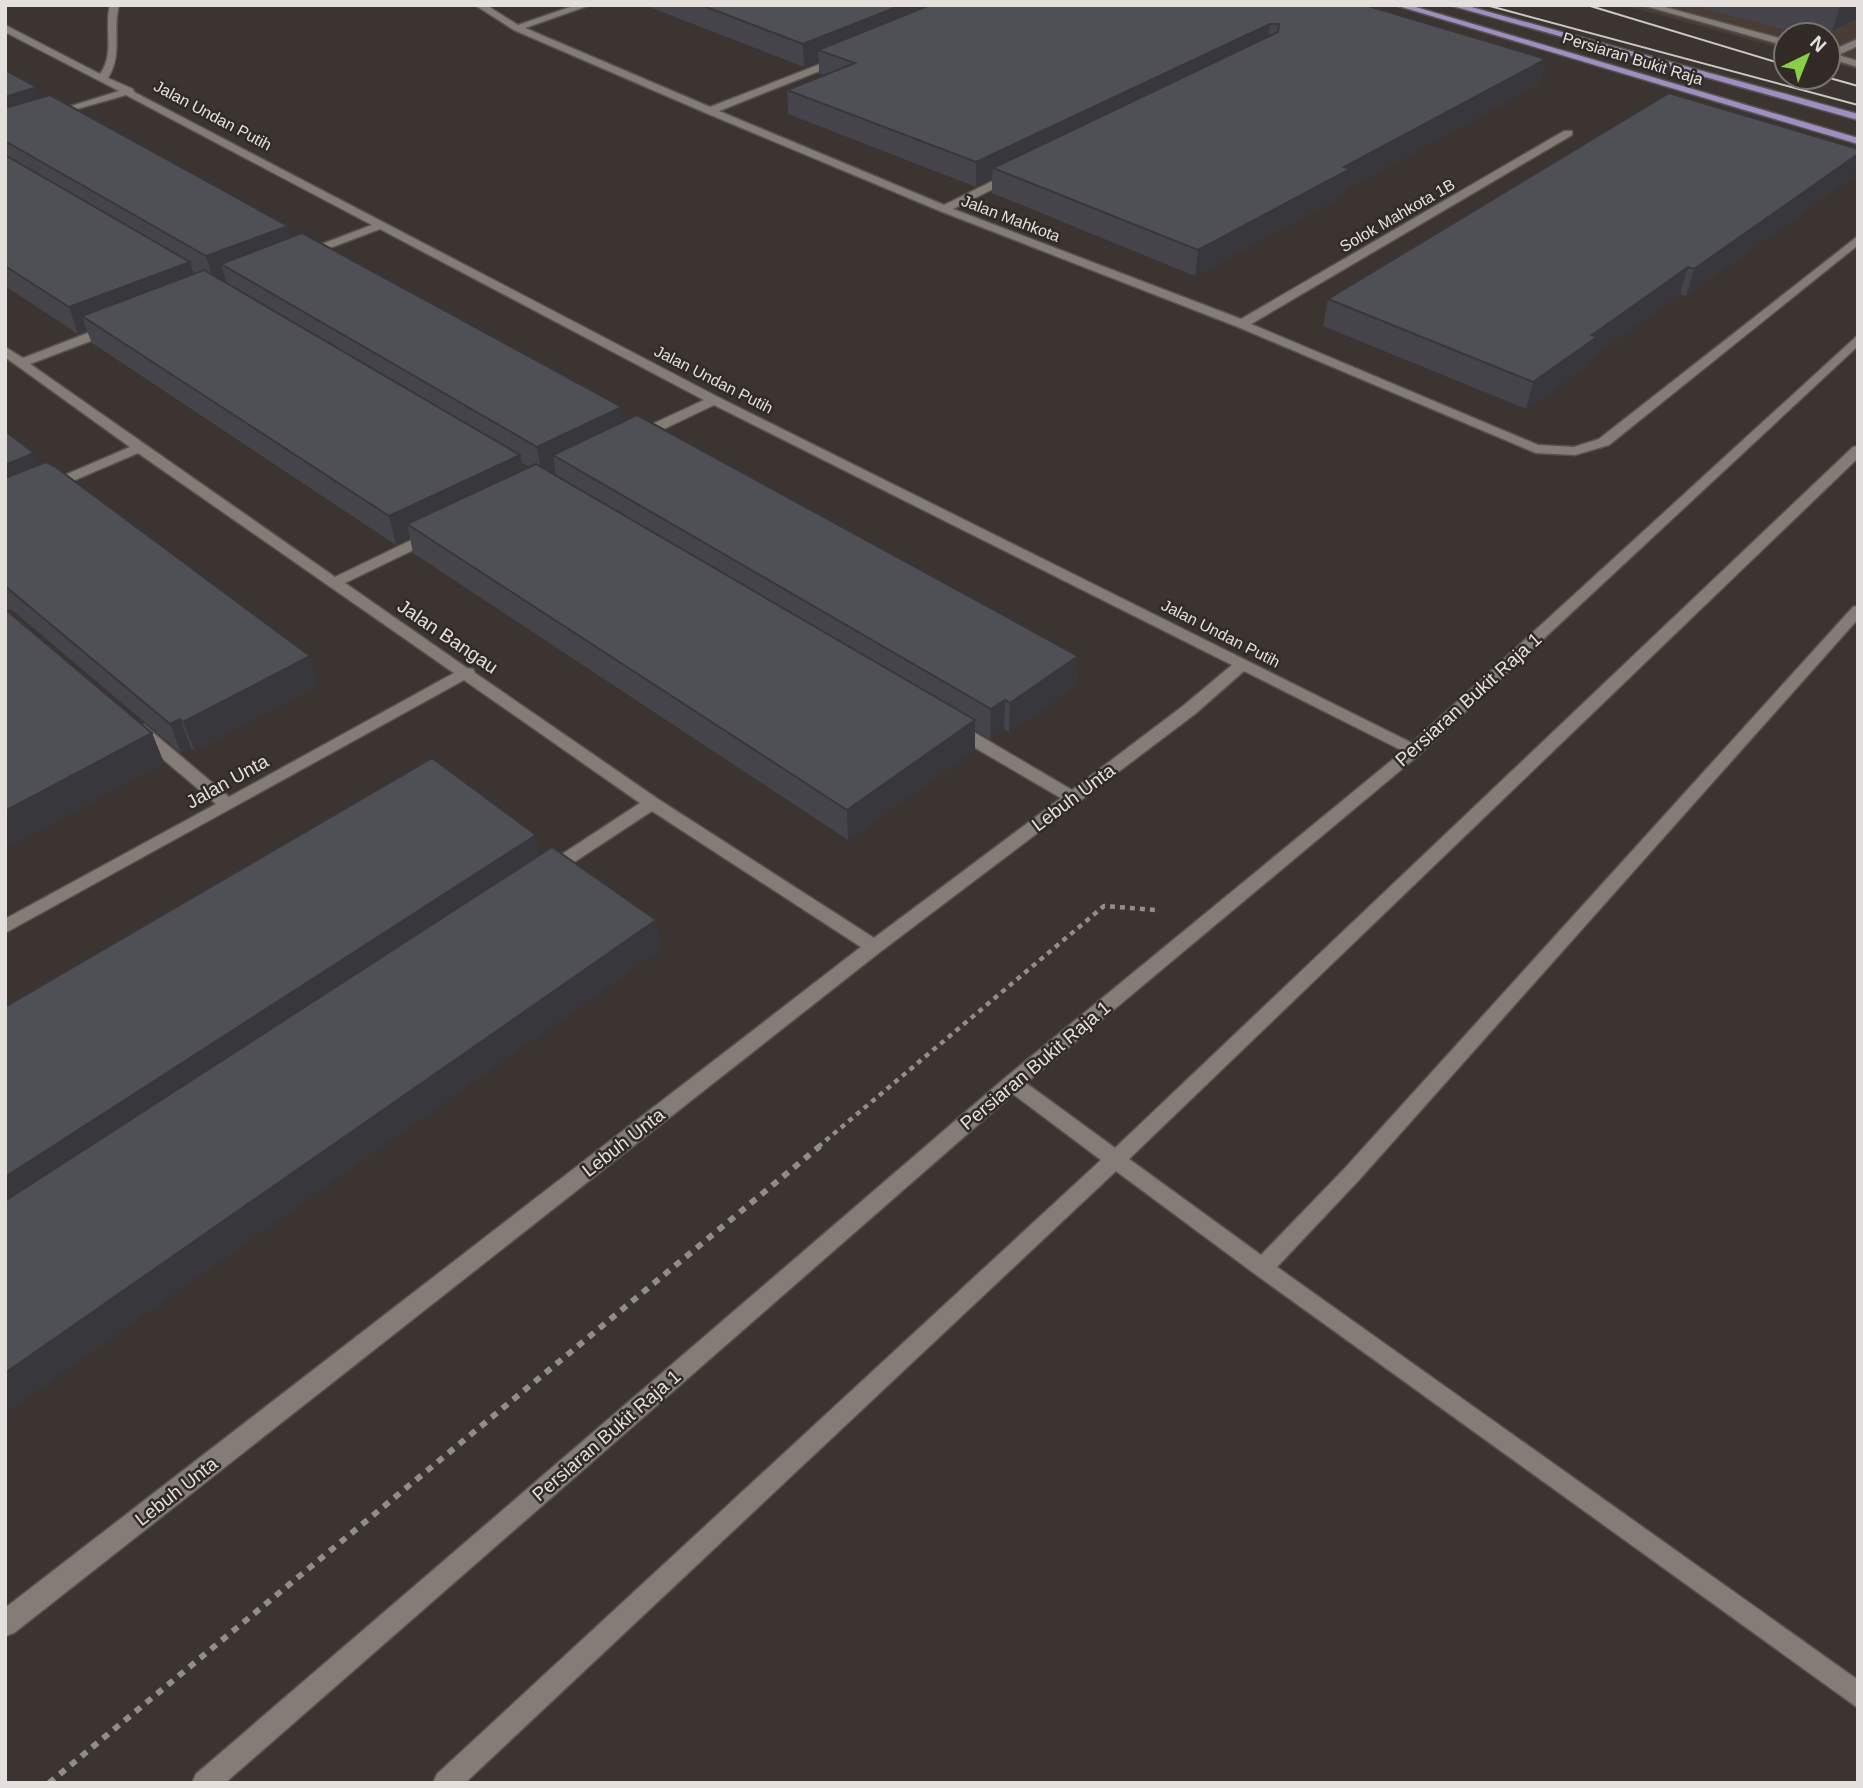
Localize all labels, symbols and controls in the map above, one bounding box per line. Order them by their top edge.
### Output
north arrow [1772,21,1842,91]
street label: Persiaran Bukit Raja [1561,29,1705,88]
text: N [1806,32,1830,56]
street label: Jalan Undan Putih [151,77,274,154]
street label: Solok Mahkota 1B [1337,176,1458,255]
street label: Jalan Mahkota [959,192,1063,245]
street label: Jalan Undan Putih [652,342,776,417]
street label: Jalan Bangau [394,595,502,678]
street label: Jalan Undan Putih [1159,596,1283,671]
street label: Persiaran Bukit Raja 1 [1391,628,1546,770]
street label: Jalan Unta [182,750,272,813]
street label: Lebuh Unta [1028,759,1119,835]
street label: Persiaran Bukit Raja 1 [956,997,1114,1134]
street label: Lebuh Unta [578,1104,669,1181]
street label: Persiaran Bukit Raja 1 [528,1365,685,1505]
street label: Lebuh Unta [131,1453,222,1530]

